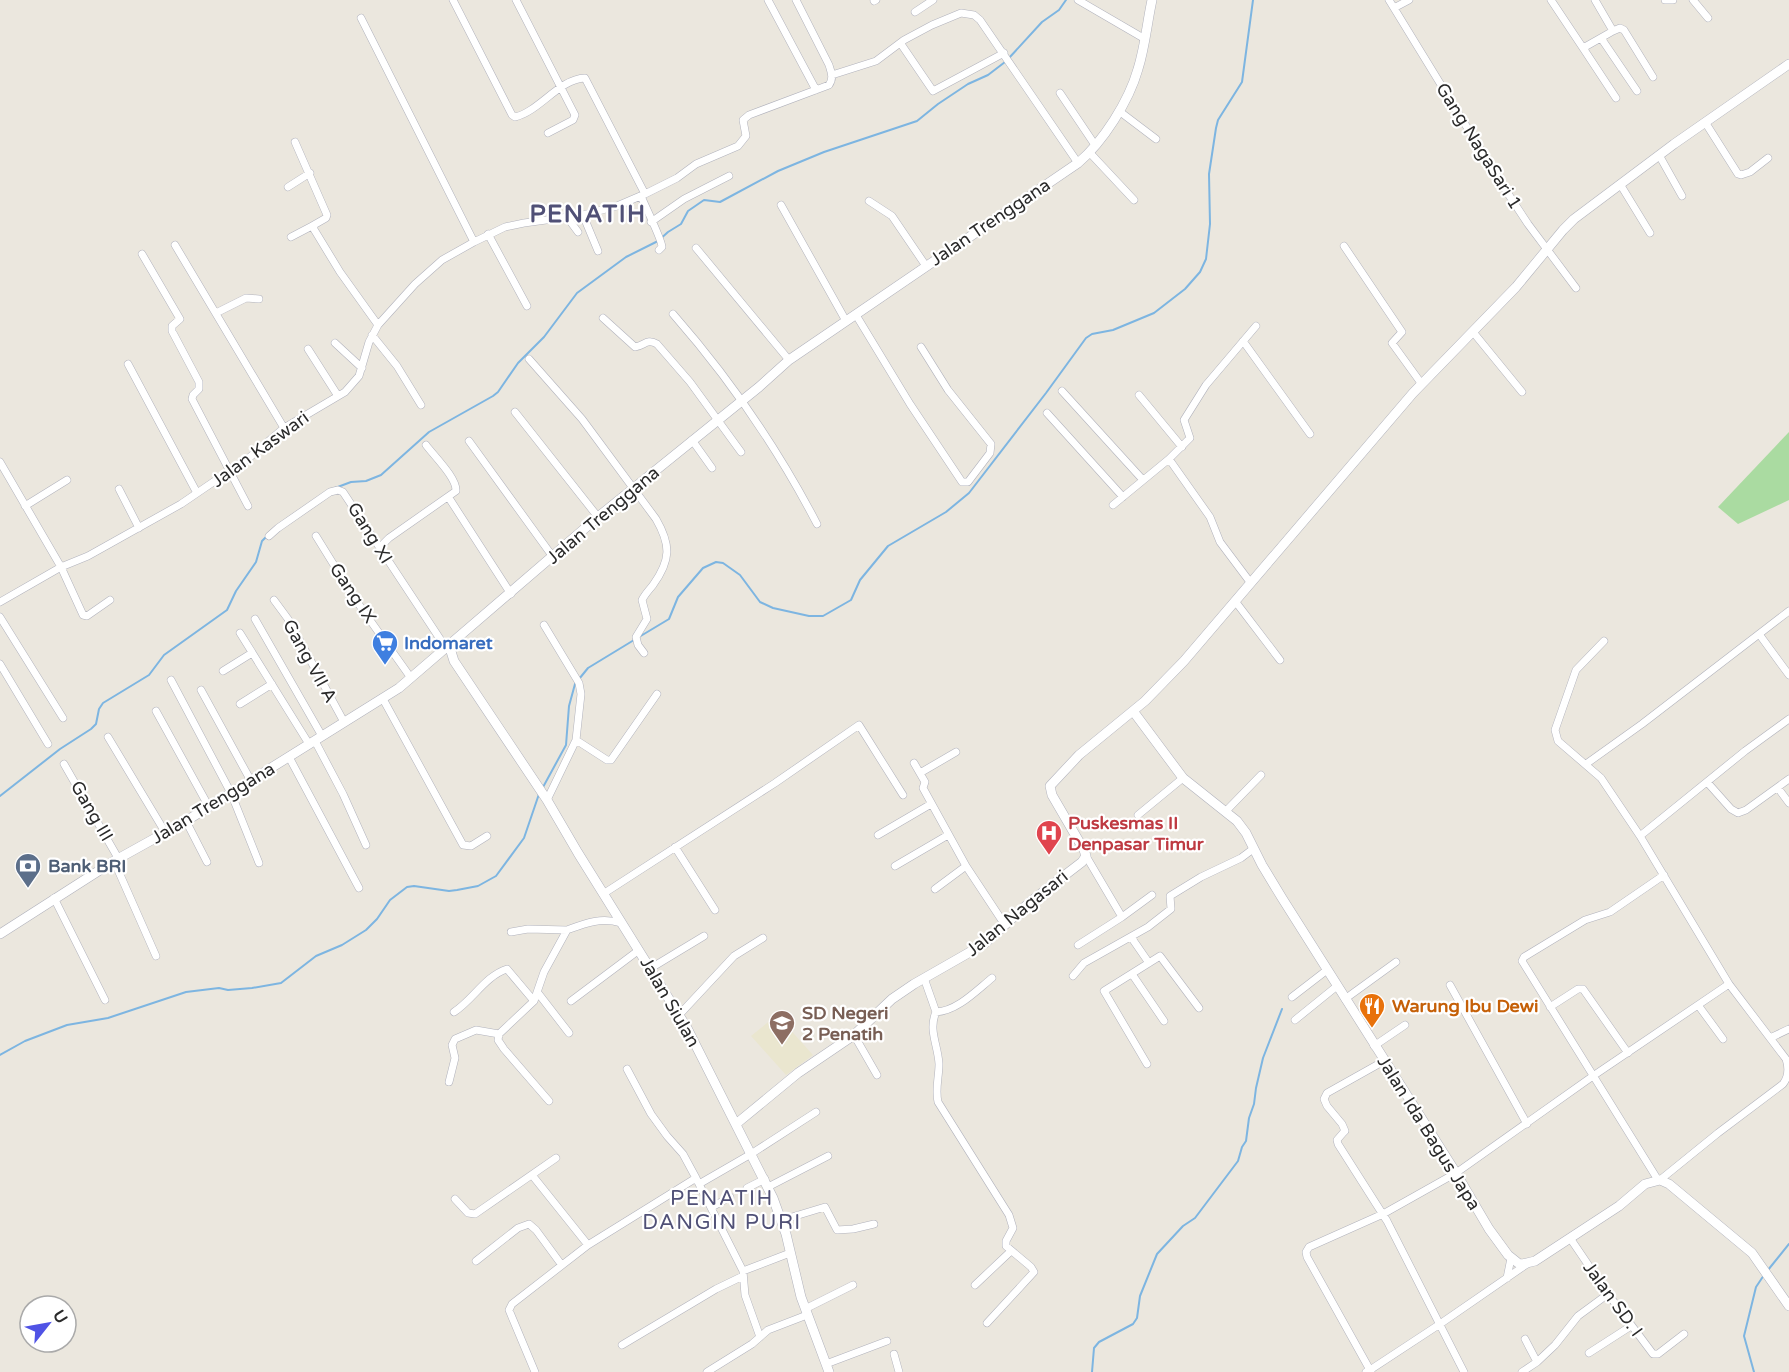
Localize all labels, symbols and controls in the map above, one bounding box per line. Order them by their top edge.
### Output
street label: Gang NagaSari 1 [1431,79,1527,213]
street label: Jalan Trenggana [926,174,1054,270]
district label: PENATIH [529,200,647,229]
street label: Jalan Kaswari [207,406,313,492]
street label: Jalan Trenggana [542,461,664,569]
street label: Gang XI [343,498,397,568]
street label: Gang IX [325,559,381,627]
street label: Gang VII A [278,616,342,706]
supermarket icon: Indomaret [370,628,400,666]
place label: Indomaret [404,632,493,654]
street label: Jalan Trenggana [147,757,279,849]
street label: Gang III [66,777,118,845]
place label: Puskesmas II Denpasar Timur [1068,812,1205,855]
hospital icon: Puskesmas II Denpasar Timur [1034,818,1064,856]
bank icon: Bank BRI [13,851,43,889]
place label: Bank BRI [48,855,126,877]
street label: Jalan Nagasari [962,865,1072,961]
street label: Jalan Siulan [635,953,705,1051]
restaurant icon: Warung Ibu Dewi [1357,991,1387,1029]
place label: Warung Ibu Dewi [1392,995,1538,1017]
place label: SD Negeri 2 Penatih [802,1002,889,1045]
school or university icon: SD Negeri 2 Penatih [767,1008,797,1046]
street label: Jalan Ida Bagus Japa [1373,1052,1485,1214]
district label: PENATIH DANGIN PURI [642,1186,802,1235]
street label: Jalan SD. I [1578,1257,1648,1341]
north arrow [18,1294,78,1354]
text: U [48,1306,72,1327]

